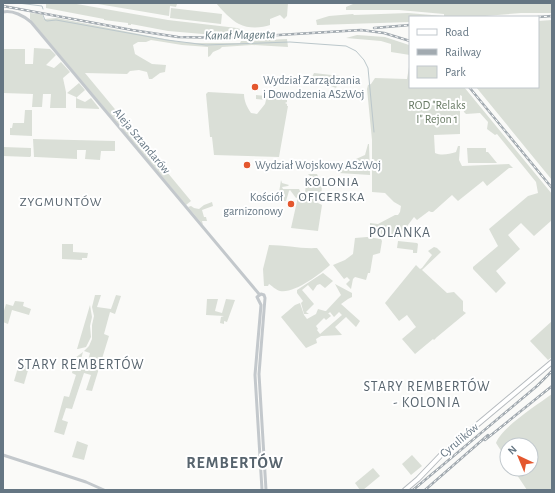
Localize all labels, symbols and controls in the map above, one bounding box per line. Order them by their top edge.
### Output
legend [409,16,539,88]
text: Road [445,26,469,38]
water label: Kanał Magenta [205,28,276,43]
text: Railway [445,46,481,59]
text: Park [445,66,466,78]
place label: Wydział Zarządzania i Dowodzenia ASzWoj [263,74,365,101]
marker: Wydział Zarządzania i Dowodzenia ASzWoj [250,82,260,92]
park label: ROD "Relaks I" Rejon 1 [408,99,466,126]
street label: Aleja Sztandarów [110,106,173,177]
place label: Wydział Wojskowy ASzWoj [255,159,381,172]
marker: Wydział Wojskowy ASzWoj [242,160,252,170]
district label: KOLONIA OFICERSKA [298,176,366,204]
place label: Kościół garnizonowy [223,191,284,218]
district label: ZYGMUNTÓW [20,195,102,209]
marker: Kościół garnizonowy [286,199,296,209]
district label: POLANKA [369,226,431,240]
district label: STARY REMBERTÓW [17,355,145,372]
district label: STARY REMBERTÓW - KOLONIA [363,377,491,410]
street label: Cyrulików [437,421,481,460]
north arrow [499,437,539,477]
text: N [506,444,519,457]
district label: REMBERTÓW [186,453,284,471]

